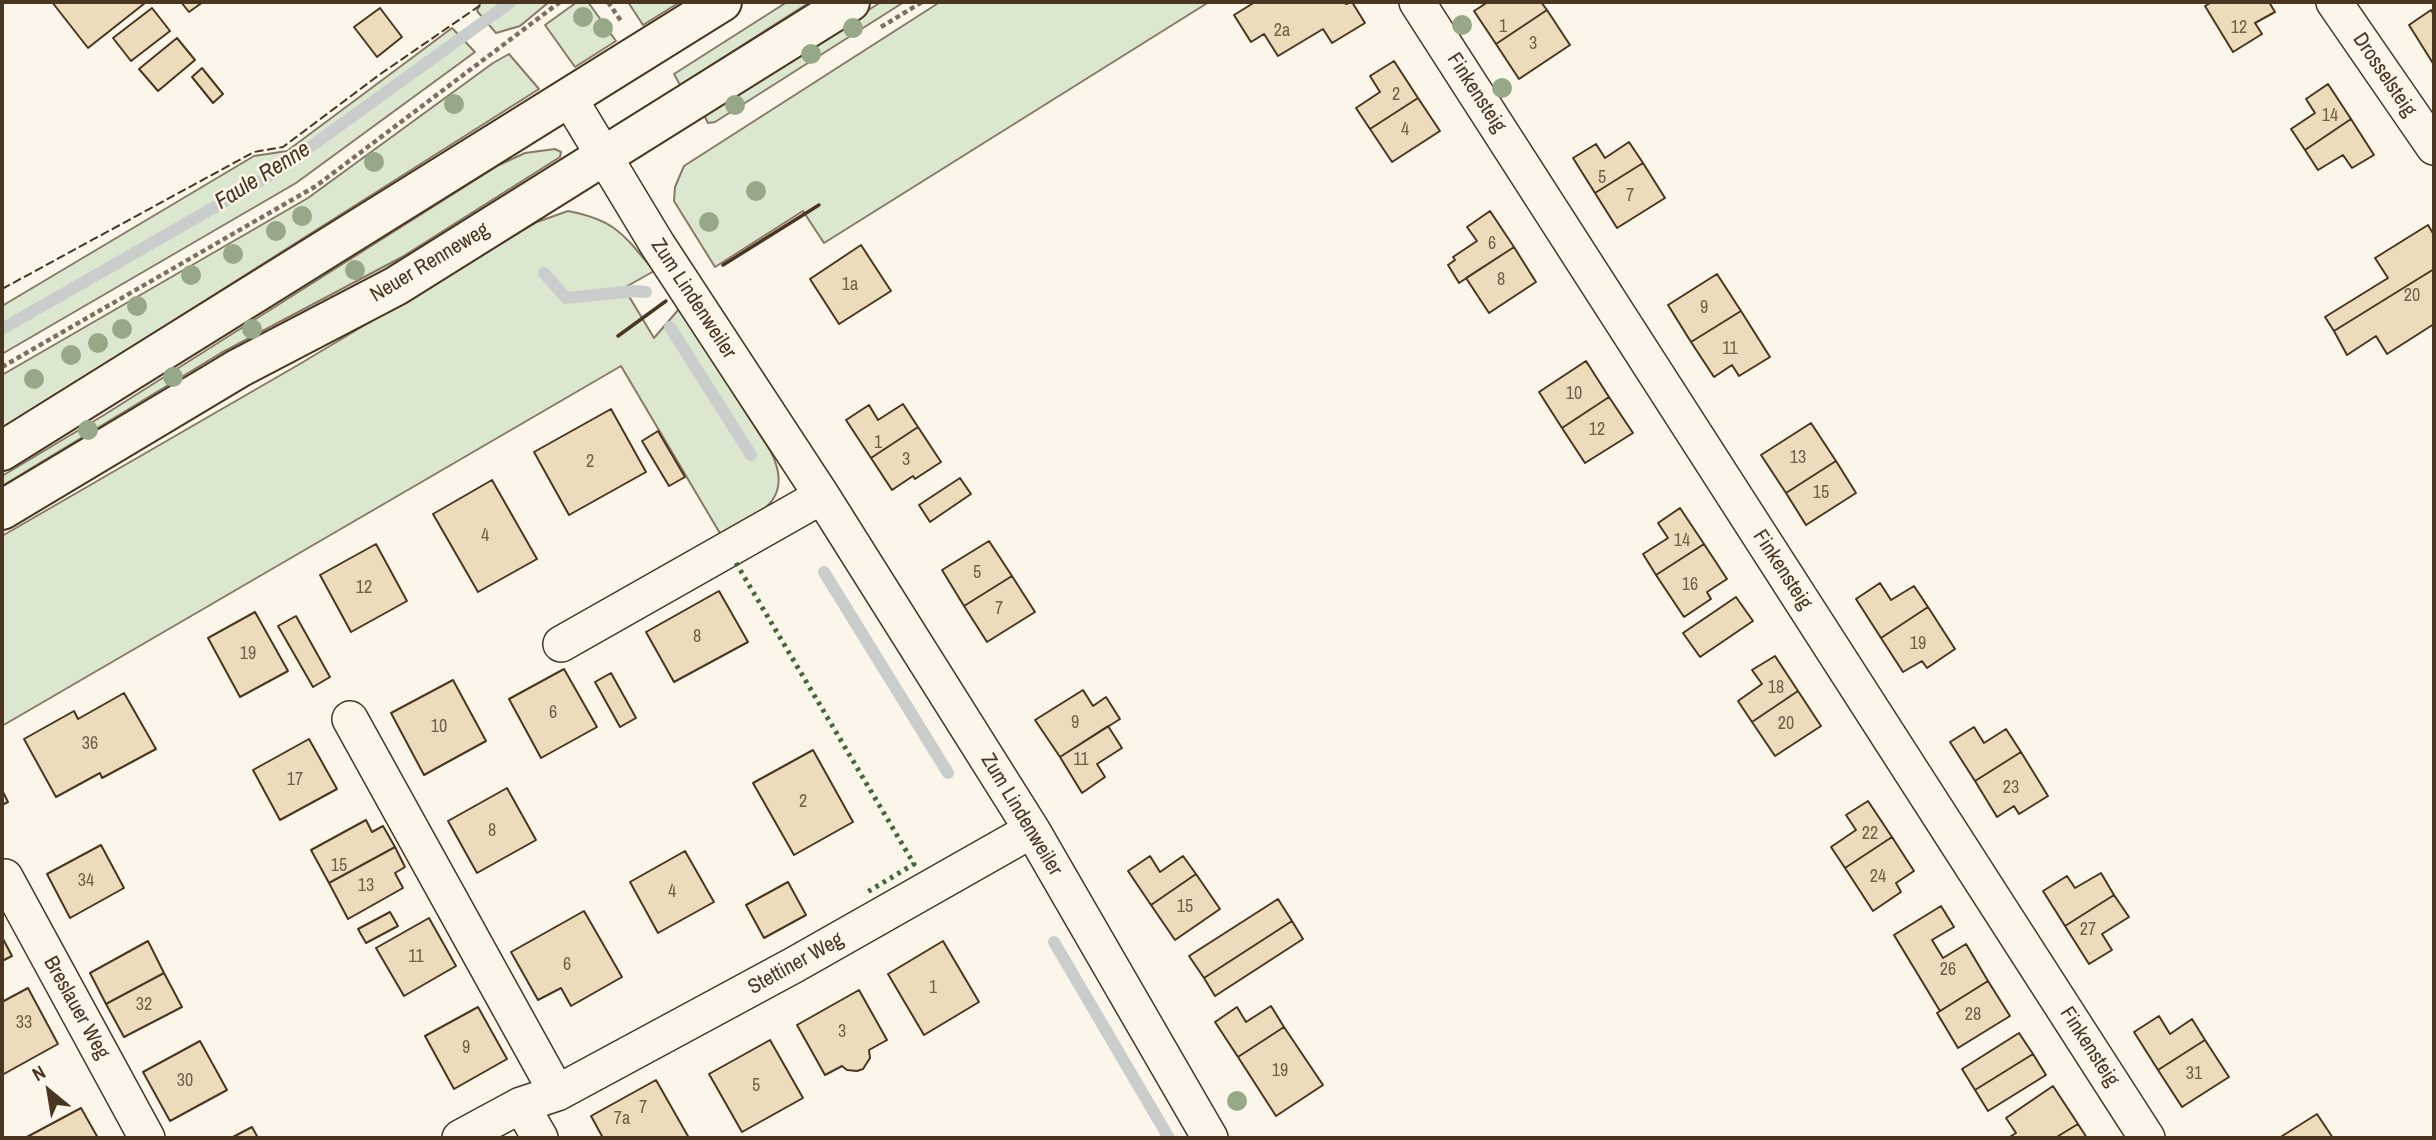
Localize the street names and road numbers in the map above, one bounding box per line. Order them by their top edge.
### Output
street label: Drosselsteig [2347,28,2421,122]
street label: Finkensteig [1441,48,1511,138]
street label: Neuer Renneweg [366,218,494,308]
street label: Zum Lindenweiler [645,234,741,364]
street label: Finkensteig [1747,525,1817,615]
street label: Zum Lindenweiler [975,749,1067,881]
street label: Stettiner Weg [744,928,848,1000]
street label: Breslauer Weg [37,952,115,1064]
street label: Finkensteig [2054,1002,2124,1092]

